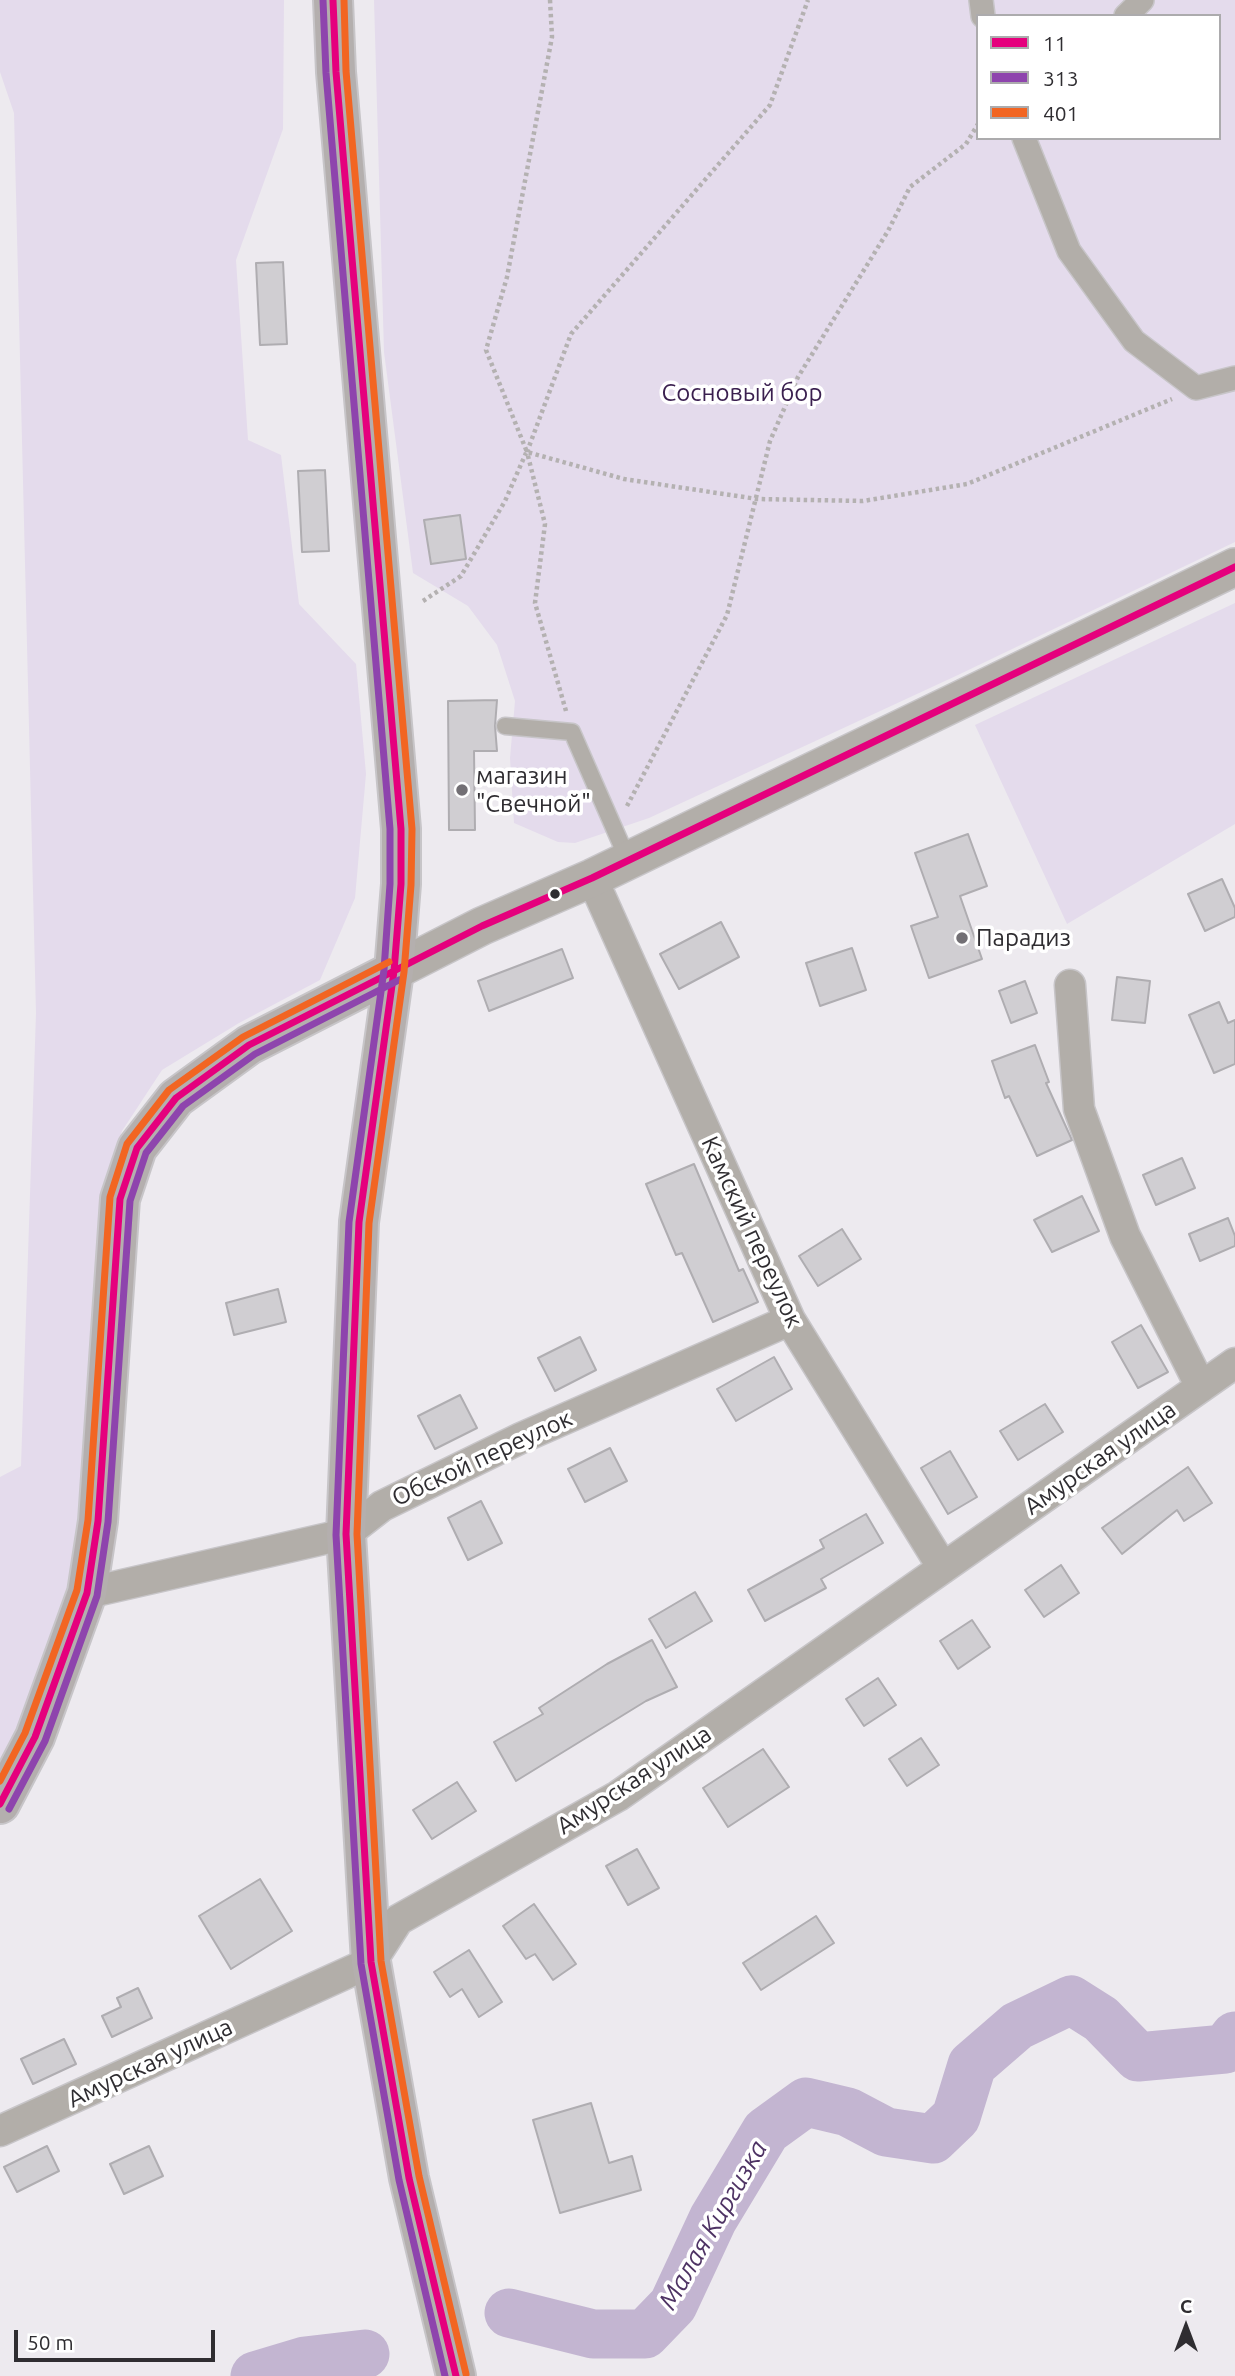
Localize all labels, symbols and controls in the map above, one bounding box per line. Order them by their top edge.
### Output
legend [976,14,1221,140]
text: 11 [1043,31,1067,55]
text: 313 [1043,66,1079,90]
text: 401 [1043,101,1079,125]
park label: Сосновый бор [662,379,822,407]
place label: магазин "Свечной" [476,762,591,818]
marker: магазин "Свечной" [454,782,470,798]
unlabelled marker [548,887,562,901]
place label: Парадиз [976,924,1071,952]
marker: Парадиз [954,930,970,946]
street label: Камский переулок [695,1132,809,1332]
street label: Амурская улица [1019,1395,1181,1521]
street label: Обской переулок [387,1404,577,1512]
street label: Амурская улица [551,1719,717,1841]
street label: Амурская улица [63,2012,237,2114]
water label: Малая Киргизка [652,2135,774,2315]
north arrow [1151,2292,1221,2362]
text: С [1180,2295,1192,2317]
scale bar [18,2316,219,2360]
text: 50 m [27,2330,74,2354]

